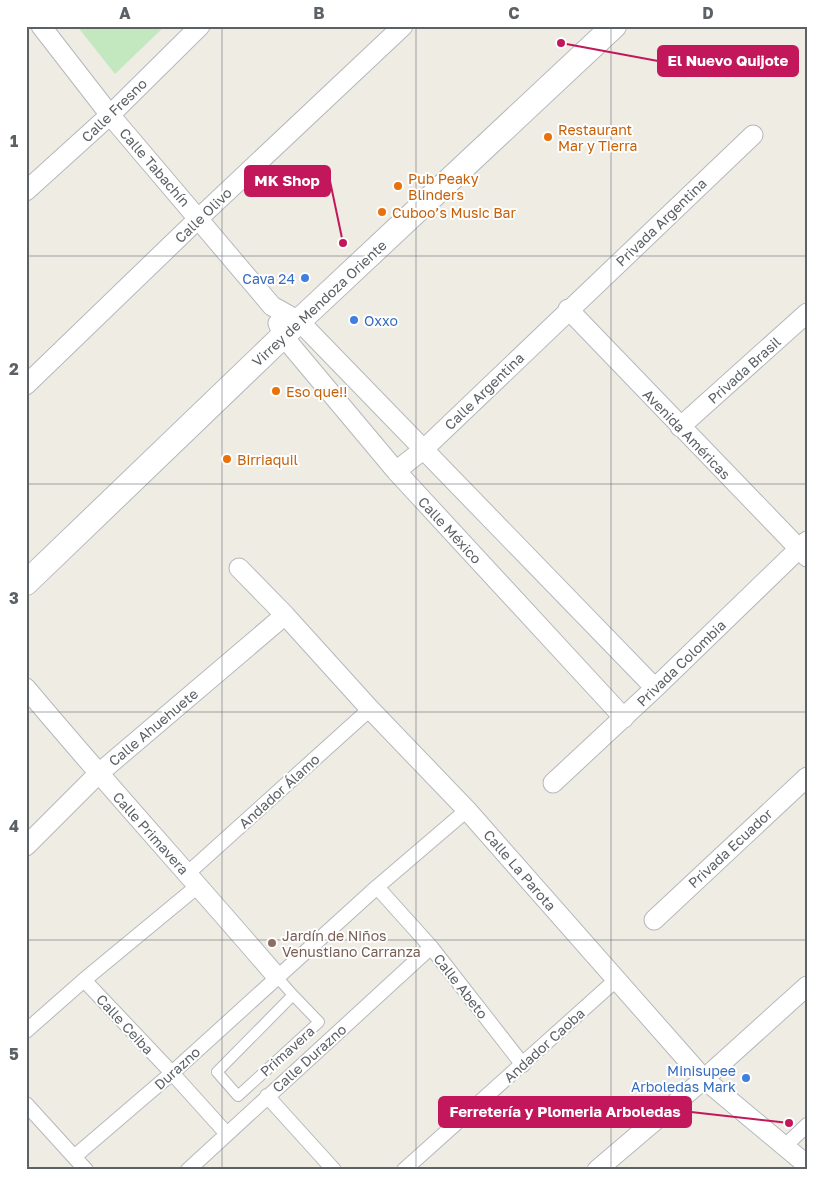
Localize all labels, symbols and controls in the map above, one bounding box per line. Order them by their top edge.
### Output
text: A [119,3,131,23]
text: B [313,3,325,23]
text: C [508,3,520,23]
text: D [702,3,714,23]
callout: El Nuevo Quijote [658,46,798,76]
text: El Nuevo Quijote [668,51,789,69]
street label: Calle Fresno [78,75,150,145]
place label: Restaurant Mar y Tierra [558,121,638,154]
street label: Calle Tabachín [116,124,194,210]
text: 1 [10,131,18,151]
marker: Restaurant Mar y Tierra [542,131,554,143]
callout: MK Shop [245,166,330,196]
place label: Pub Peaky Blinders [408,170,479,203]
text: MK Shop [254,171,320,189]
street label: Privada Argentina [612,174,710,270]
marker: Pub Peaky Blinders [392,180,404,192]
street label: Calle Olivo [171,184,235,246]
place label: Cuboo’s Music Bar [392,204,516,221]
marker: Cuboo’s Music Bar [376,206,388,218]
street label: Virrey de Mendoza Oriente [248,236,390,370]
place label: Cava 24 [242,270,295,287]
marker: Cava 24 [299,272,311,284]
place label: Oxxo [364,312,398,329]
marker: Oxxo [348,314,360,326]
street label: Privada Brasil [704,333,784,407]
street label: Calle Argentina [441,349,527,433]
text: 2 [9,359,19,379]
place label: Eso que!! [286,383,347,400]
marker: Eso que!! [270,385,282,397]
street label: Avenida Américas [640,385,734,483]
place label: Birriaquil [237,451,298,468]
marker: Birriaquil [221,453,233,465]
street label: Calle México [415,493,485,567]
text: 3 [9,588,19,608]
street label: Privada Colombia [633,616,729,710]
street label: Calle Ahuehuete [105,685,201,769]
street label: Andador Álamo [235,750,323,832]
street label: Calle Primavera [109,788,193,878]
street label: Privada Ecuador [684,804,776,891]
text: 4 [9,816,19,836]
street label: Calle La Parota [480,826,560,914]
place label: Jardín de Niños Venustiano Carranza [282,927,421,960]
marker: Jardín de Niños Venustiano Carranza [266,937,278,949]
street label: Calle Abeto [430,950,492,1022]
street label: Calle Ceiba [93,990,157,1058]
street label: Andador Caoba [500,1004,588,1086]
street label: Calle Durazno [269,1020,349,1096]
street label: Primavera [256,1022,318,1080]
street label: Durazno [151,1043,203,1093]
text: 5 [9,1044,19,1064]
place label: Minisupee Arboledas Mark [631,1062,736,1095]
marker: Minisupee Arboledas Mark [740,1072,752,1084]
callout: Ferretería y Plomeria Arboledas [439,1097,691,1127]
text: Ferretería y Plomeria Arboledas [449,1102,681,1120]

